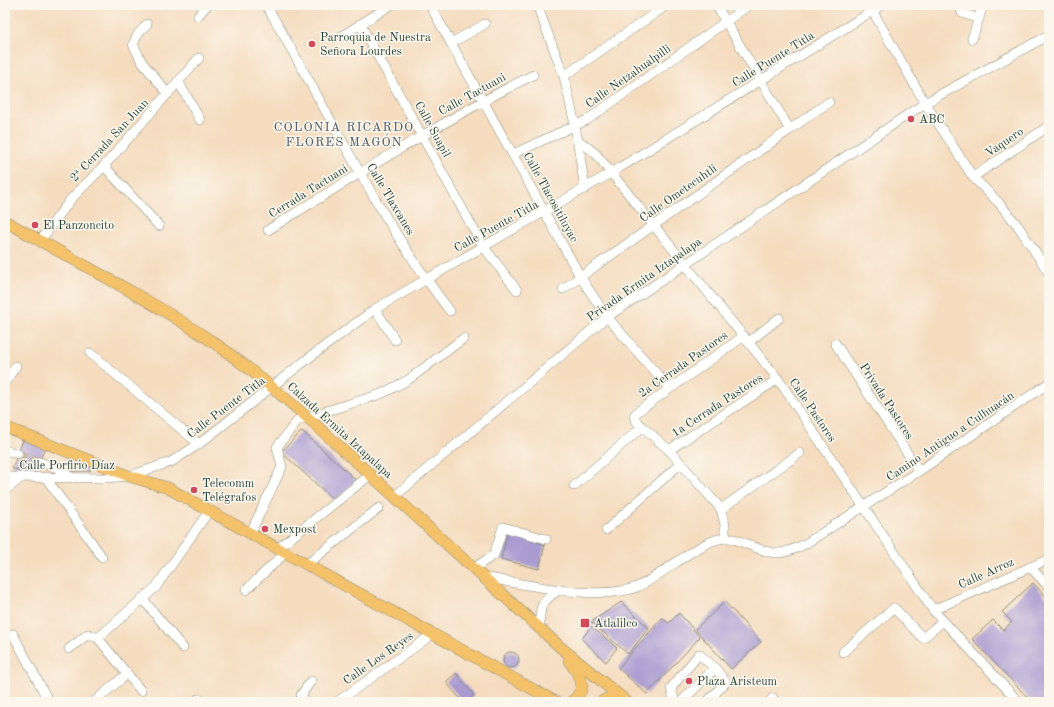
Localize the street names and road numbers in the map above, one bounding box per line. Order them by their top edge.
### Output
street label: Calle Puente Titla [730,30,817,90]
street label: Calle Netzahualpilli [584,43,673,111]
street label: Calle Tactuani [437,72,508,118]
street label: 2ª Cerrada San Juan [68,97,151,184]
street label: Calle Suapil [412,100,452,159]
street label: Vaquero [983,126,1026,160]
street label: Calle Tlacositiluyac [520,150,580,245]
street label: Calle Tlaxcanes [364,162,416,237]
street label: Cerrada Tactuani [267,163,350,221]
street label: Calle Ometecuhtli [638,163,719,225]
street label: Calle Puente Titla [452,199,541,255]
street label: Privada Ermita Iztapalapa [585,236,704,324]
street label: 2a Cerrada Pastores [637,330,730,400]
street label: Privada Pastores [857,361,915,442]
street label: 1a Cerrada Pastores [670,372,765,440]
street label: Calle Puente Titla [185,375,268,441]
street label: Calle Pastores [787,377,838,445]
street label: Calzada Ermita Iztapalapa [284,380,394,481]
street label: Camino Antiguo a Culhuacán [884,389,1017,484]
street label: Calle Porfirio Díaz [19,460,115,472]
street label: Calle Arroz [957,556,1016,592]
street label: Calle Los Reyes [341,630,416,687]

